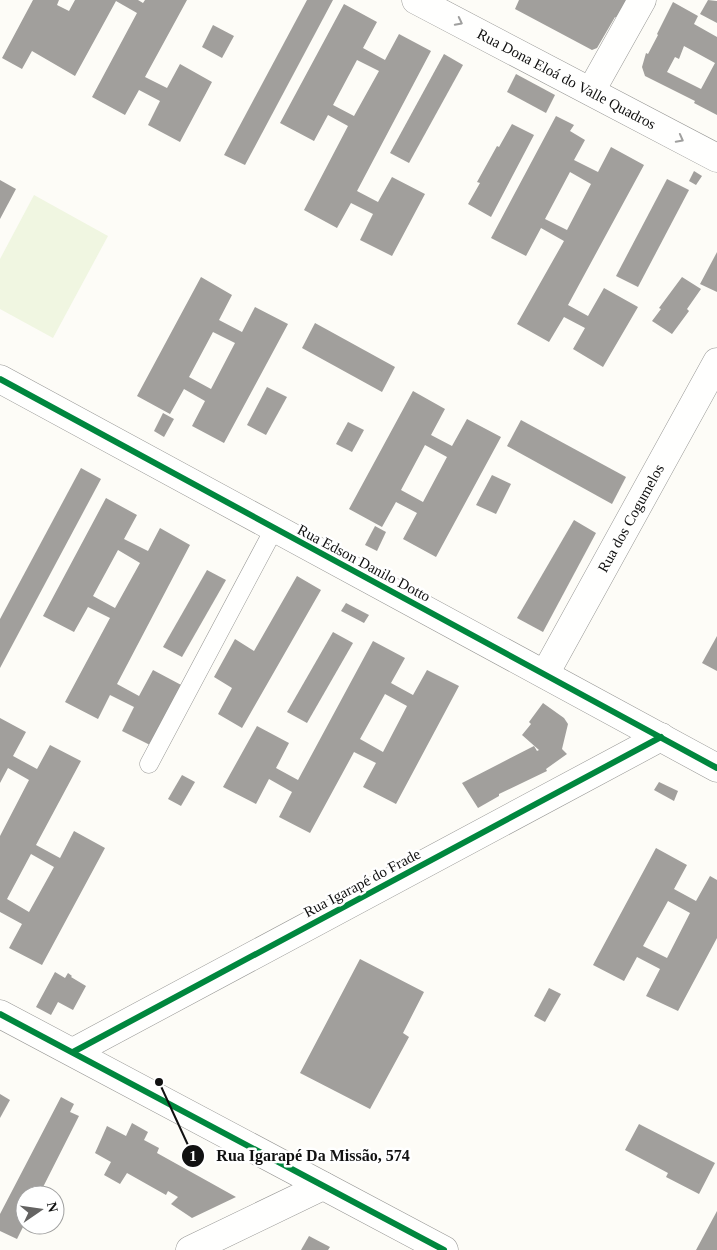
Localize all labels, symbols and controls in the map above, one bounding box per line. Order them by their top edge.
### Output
one-way arrow [454,16,463,26]
street label: Rua Dona Eloá do Valle Quadros [475,26,659,133]
one-way arrow [675,133,684,143]
street label: Rua dos Cogumelos [595,461,667,575]
street label: Rua Edson Danilo Dotto [295,521,433,605]
street label: Rua Igarapé do Frade [301,845,423,920]
callout: Rua Igarapé Da Missão, 574 [181,1140,419,1171]
text: Rua Igarapé Da Missão, 574 [216,1147,410,1165]
text: 1 [189,1148,197,1164]
north arrow [15,1185,65,1235]
text: N [44,1201,61,1214]

